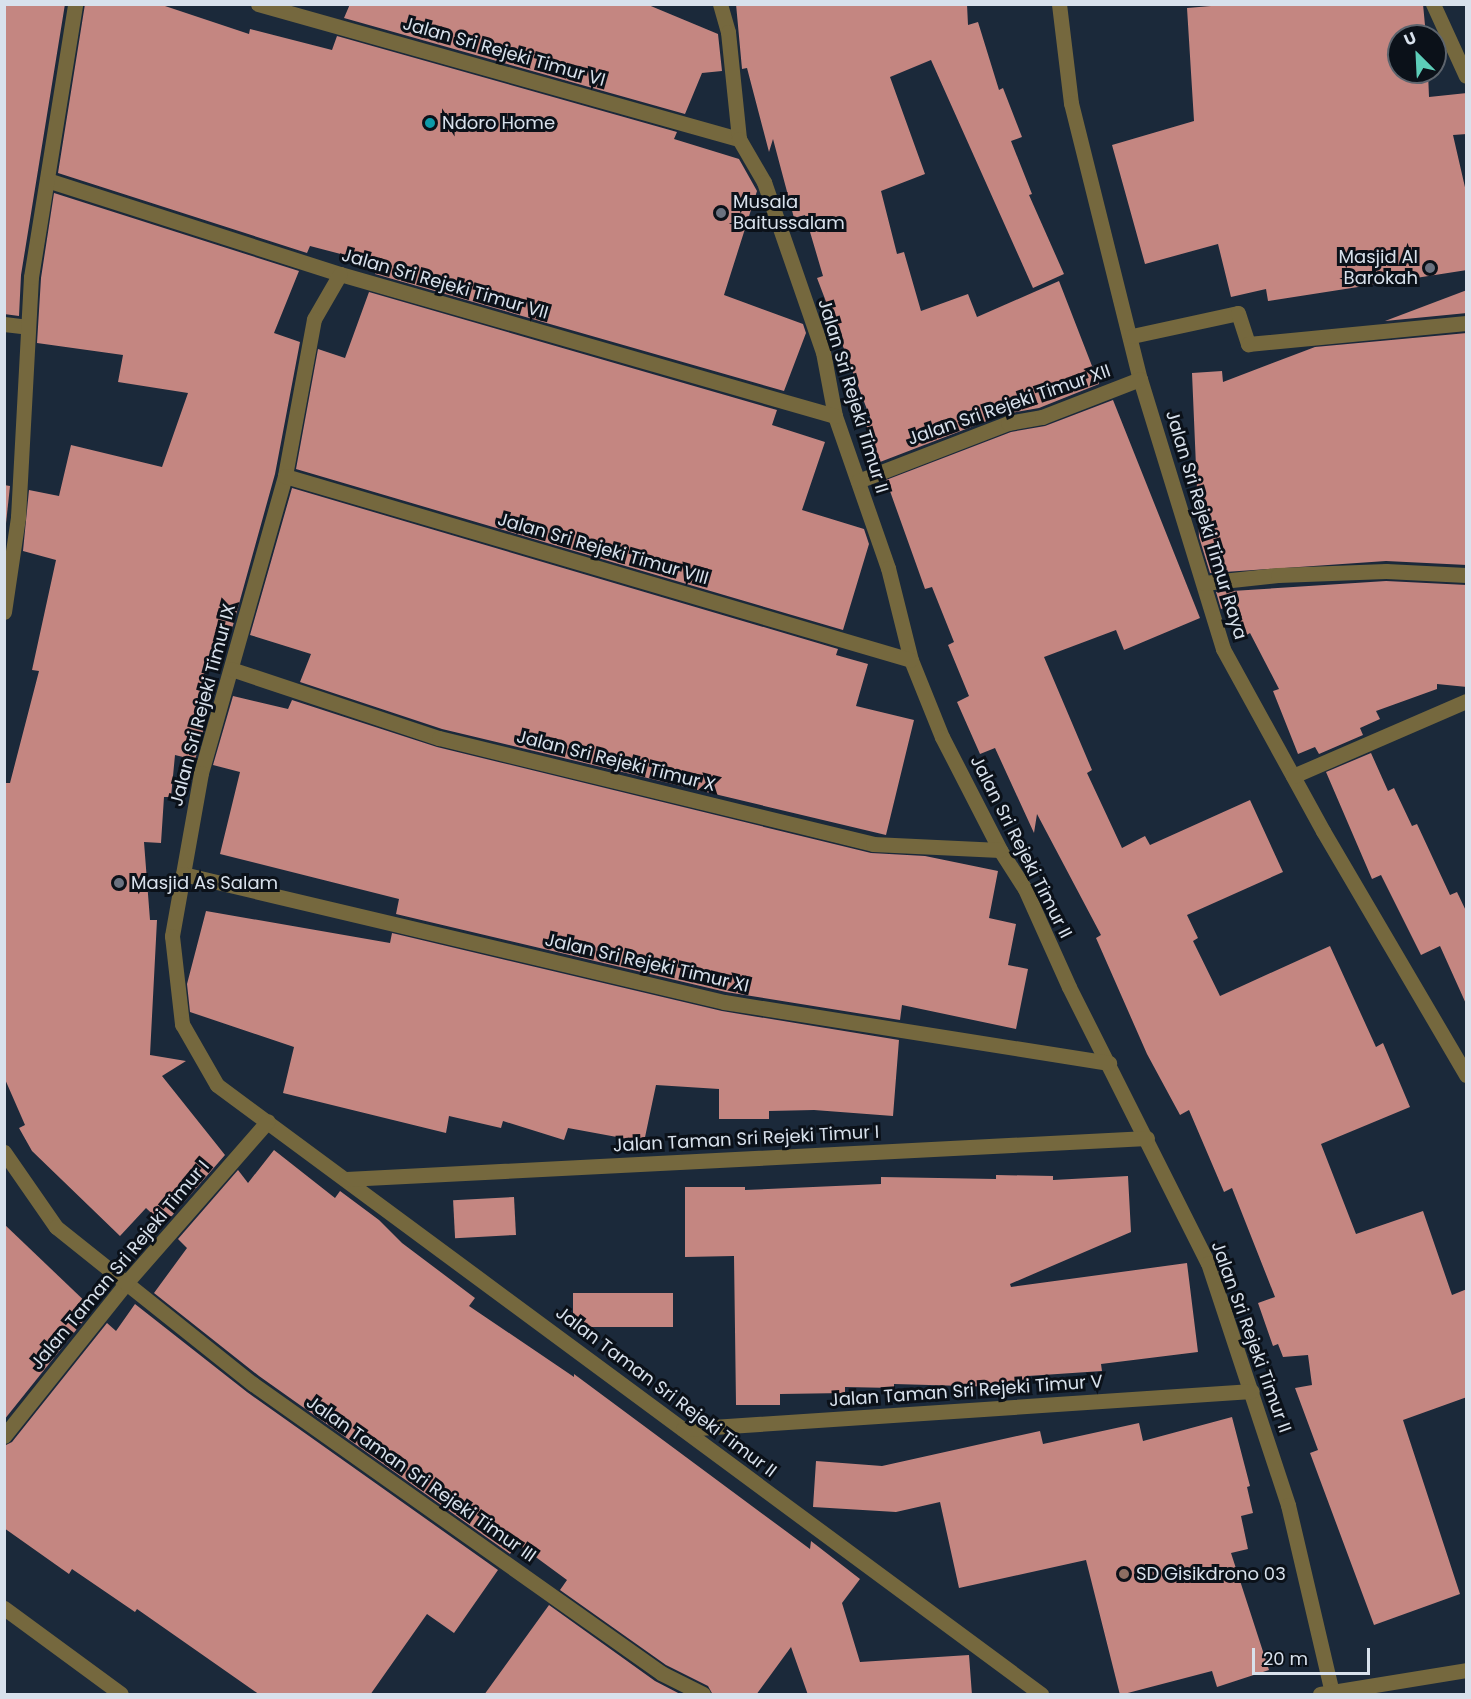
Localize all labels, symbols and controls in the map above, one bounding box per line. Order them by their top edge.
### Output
street label: Jalan Sri Rejeki Timur VI [400,13,608,91]
north arrow [1387,24,1447,84]
text: U [1400,26,1420,52]
place label: Ndoro Home [442,112,555,134]
marker: Ndoro Home [423,116,437,130]
place label: Musala Baitussalam [733,192,845,234]
marker: Musala Baitussalam [714,206,728,220]
street label: Jalan Sri Rejeki Timur VII [339,244,551,324]
place label: Masjid Al Barokah [1339,247,1418,290]
marker: Masjid Al Barokah [1423,261,1437,275]
street label: Jalan Sri Rejeki Timur II [813,296,893,496]
street label: Jalan Sri Rejeki Timur XII [905,360,1113,450]
street label: Jalan Sri Rejeki Timur Raya [1161,408,1251,642]
street label: Jalan Sri Rejeki Timur VIII [495,508,711,590]
street label: Jalan Sri Rejeki Timur IX [166,601,240,809]
street label: Jalan Sri Rejeki Timur X [514,726,718,796]
street label: Jalan Sri Rejeki Timur II [966,752,1076,942]
place label: Masjid As Salam [131,872,278,894]
marker: Masjid As Salam [112,876,126,890]
street label: Jalan Sri Rejeki Timur XI [543,929,751,997]
street label: Jalan Taman Sri Rejeki Timur I [612,1121,880,1157]
street label: Jalan Taman Sri Rejeki Timur I [26,1156,214,1374]
street label: Jalan Sri Rejeki Timur II [1206,1238,1296,1436]
street label: Jalan Taman Sri Rejeki Timur II [551,1302,781,1482]
street label: Jalan Taman Sri Rejeki Timur V [828,1371,1104,1411]
street label: Jalan Taman Sri Rejeki Timur III [302,1391,540,1567]
place label: SD Gisikdrono 03 [1136,1563,1286,1585]
marker: SD Gisikdrono 03 [1117,1567,1131,1581]
scale bar [1255,1636,1374,1674]
text: 20 m [1263,1646,1308,1671]

